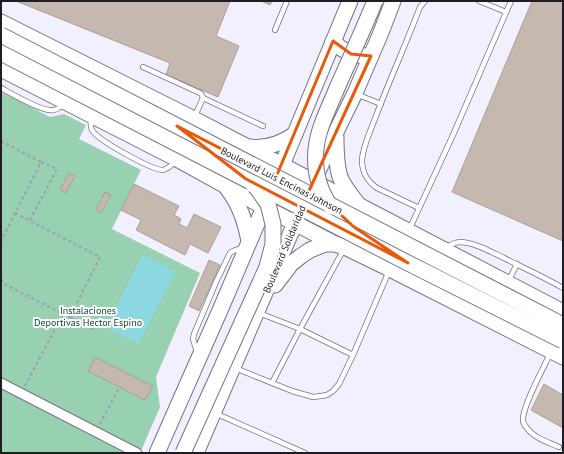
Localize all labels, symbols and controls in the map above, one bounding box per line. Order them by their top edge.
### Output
street label: Boulevard Luis Encinas Johnson [219,144,345,217]
street label: Boulevard Solidaridad [260,203,309,295]
park label: Instalaciones Deportivas Hector Espino [34,304,142,329]

